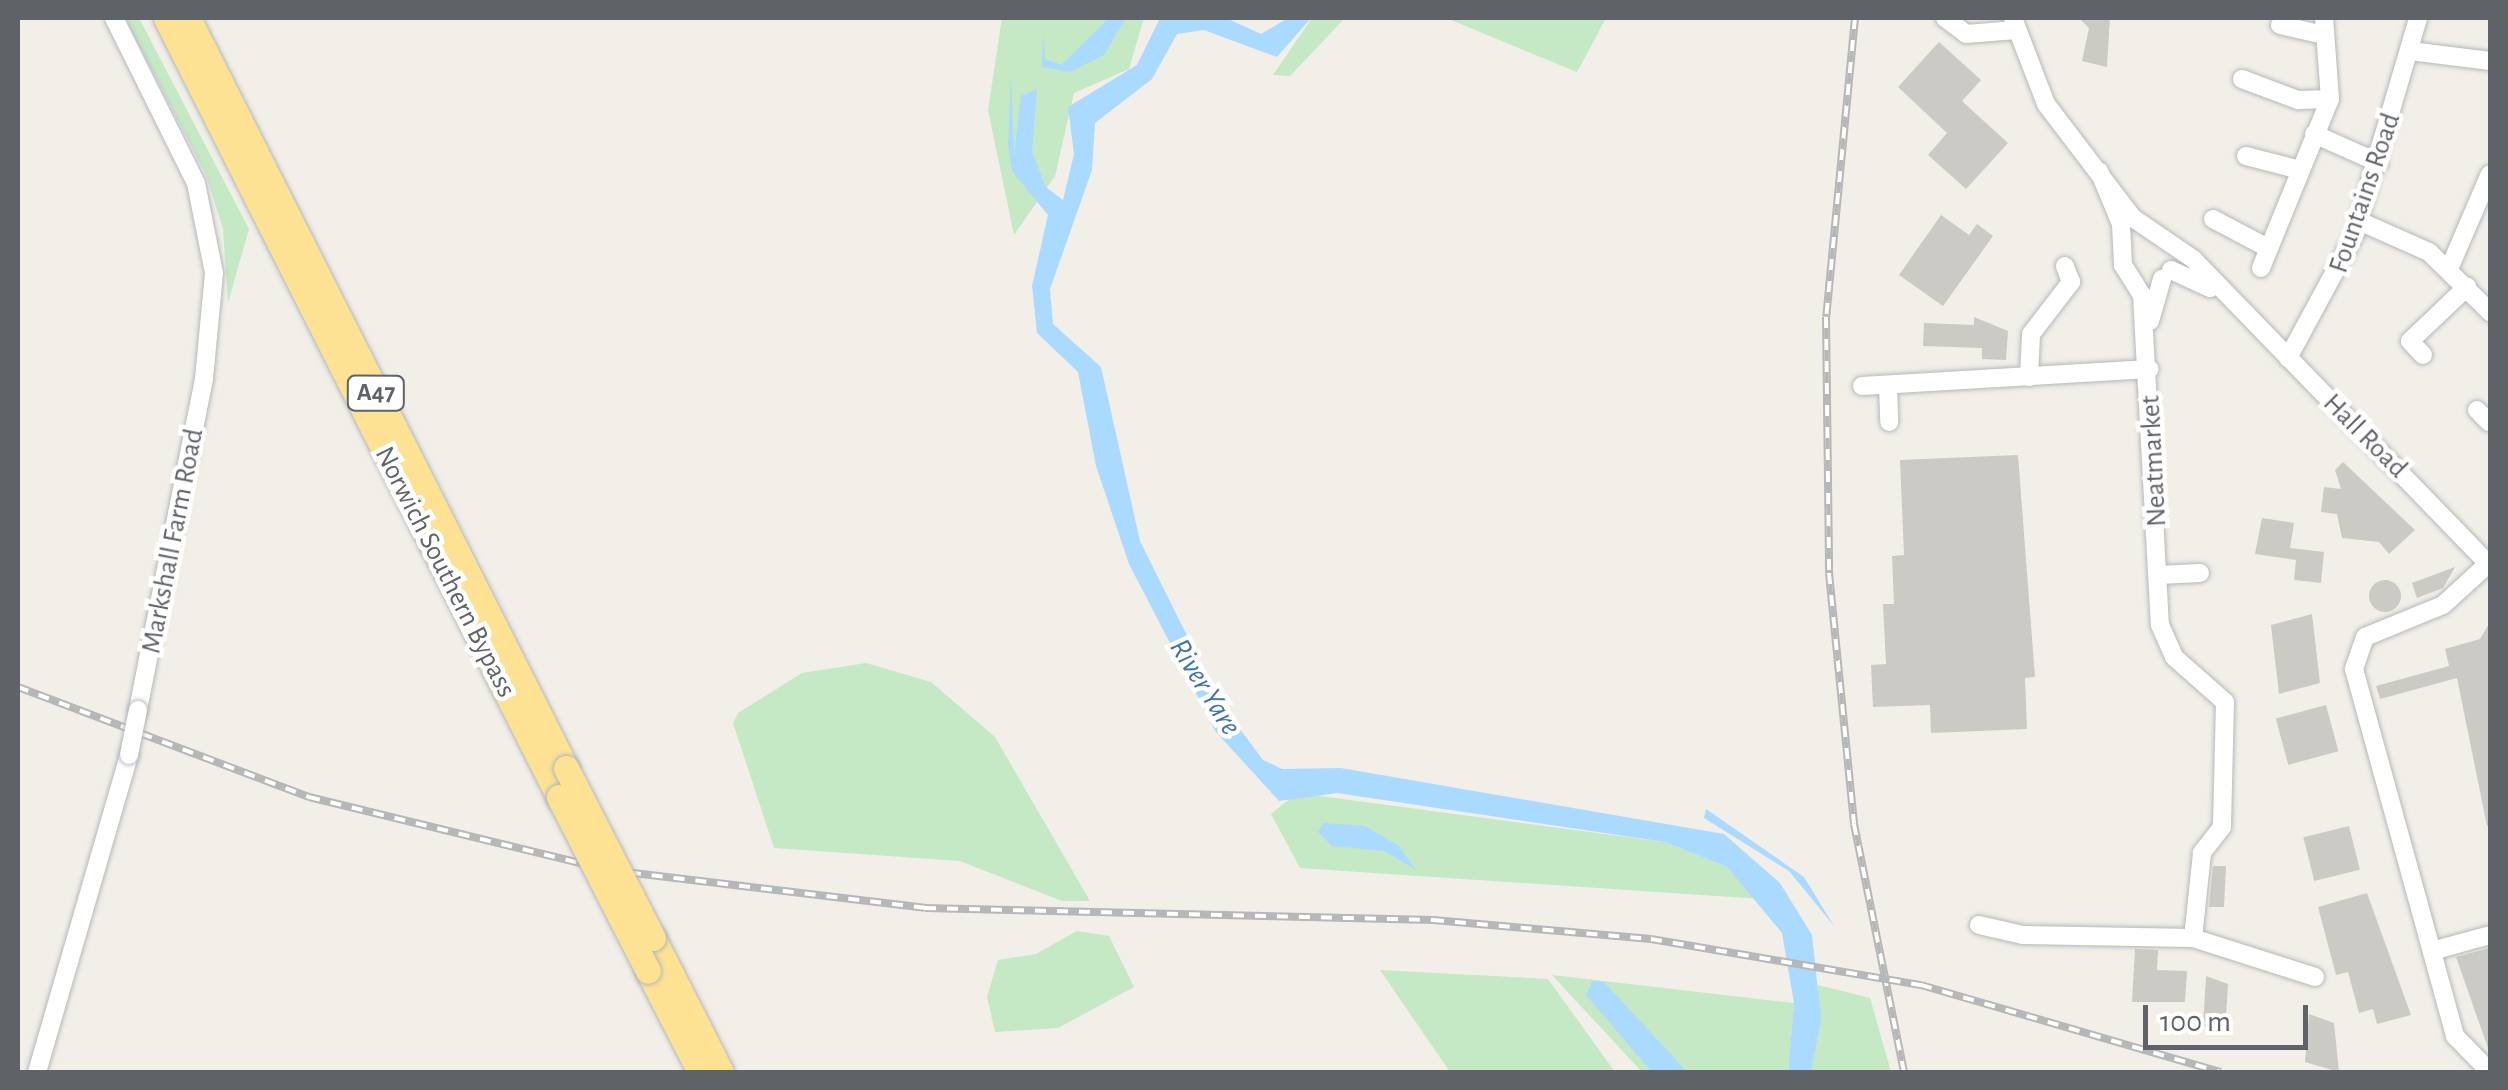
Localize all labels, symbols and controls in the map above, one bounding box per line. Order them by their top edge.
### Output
street label: Fountains Road [2322,109,2408,277]
road number: A47 [346,373,406,413]
street label: Hall Road [2316,387,2414,485]
street label: Neatmarket [2134,394,2174,528]
street label: Markshall Farm Road [135,426,211,656]
street label: Norwich Southern Bypass [367,441,523,703]
water label: River Yare [1161,632,1249,742]
scale bar [2148,985,2313,1047]
text: 100 m [2160,1007,2231,1037]

